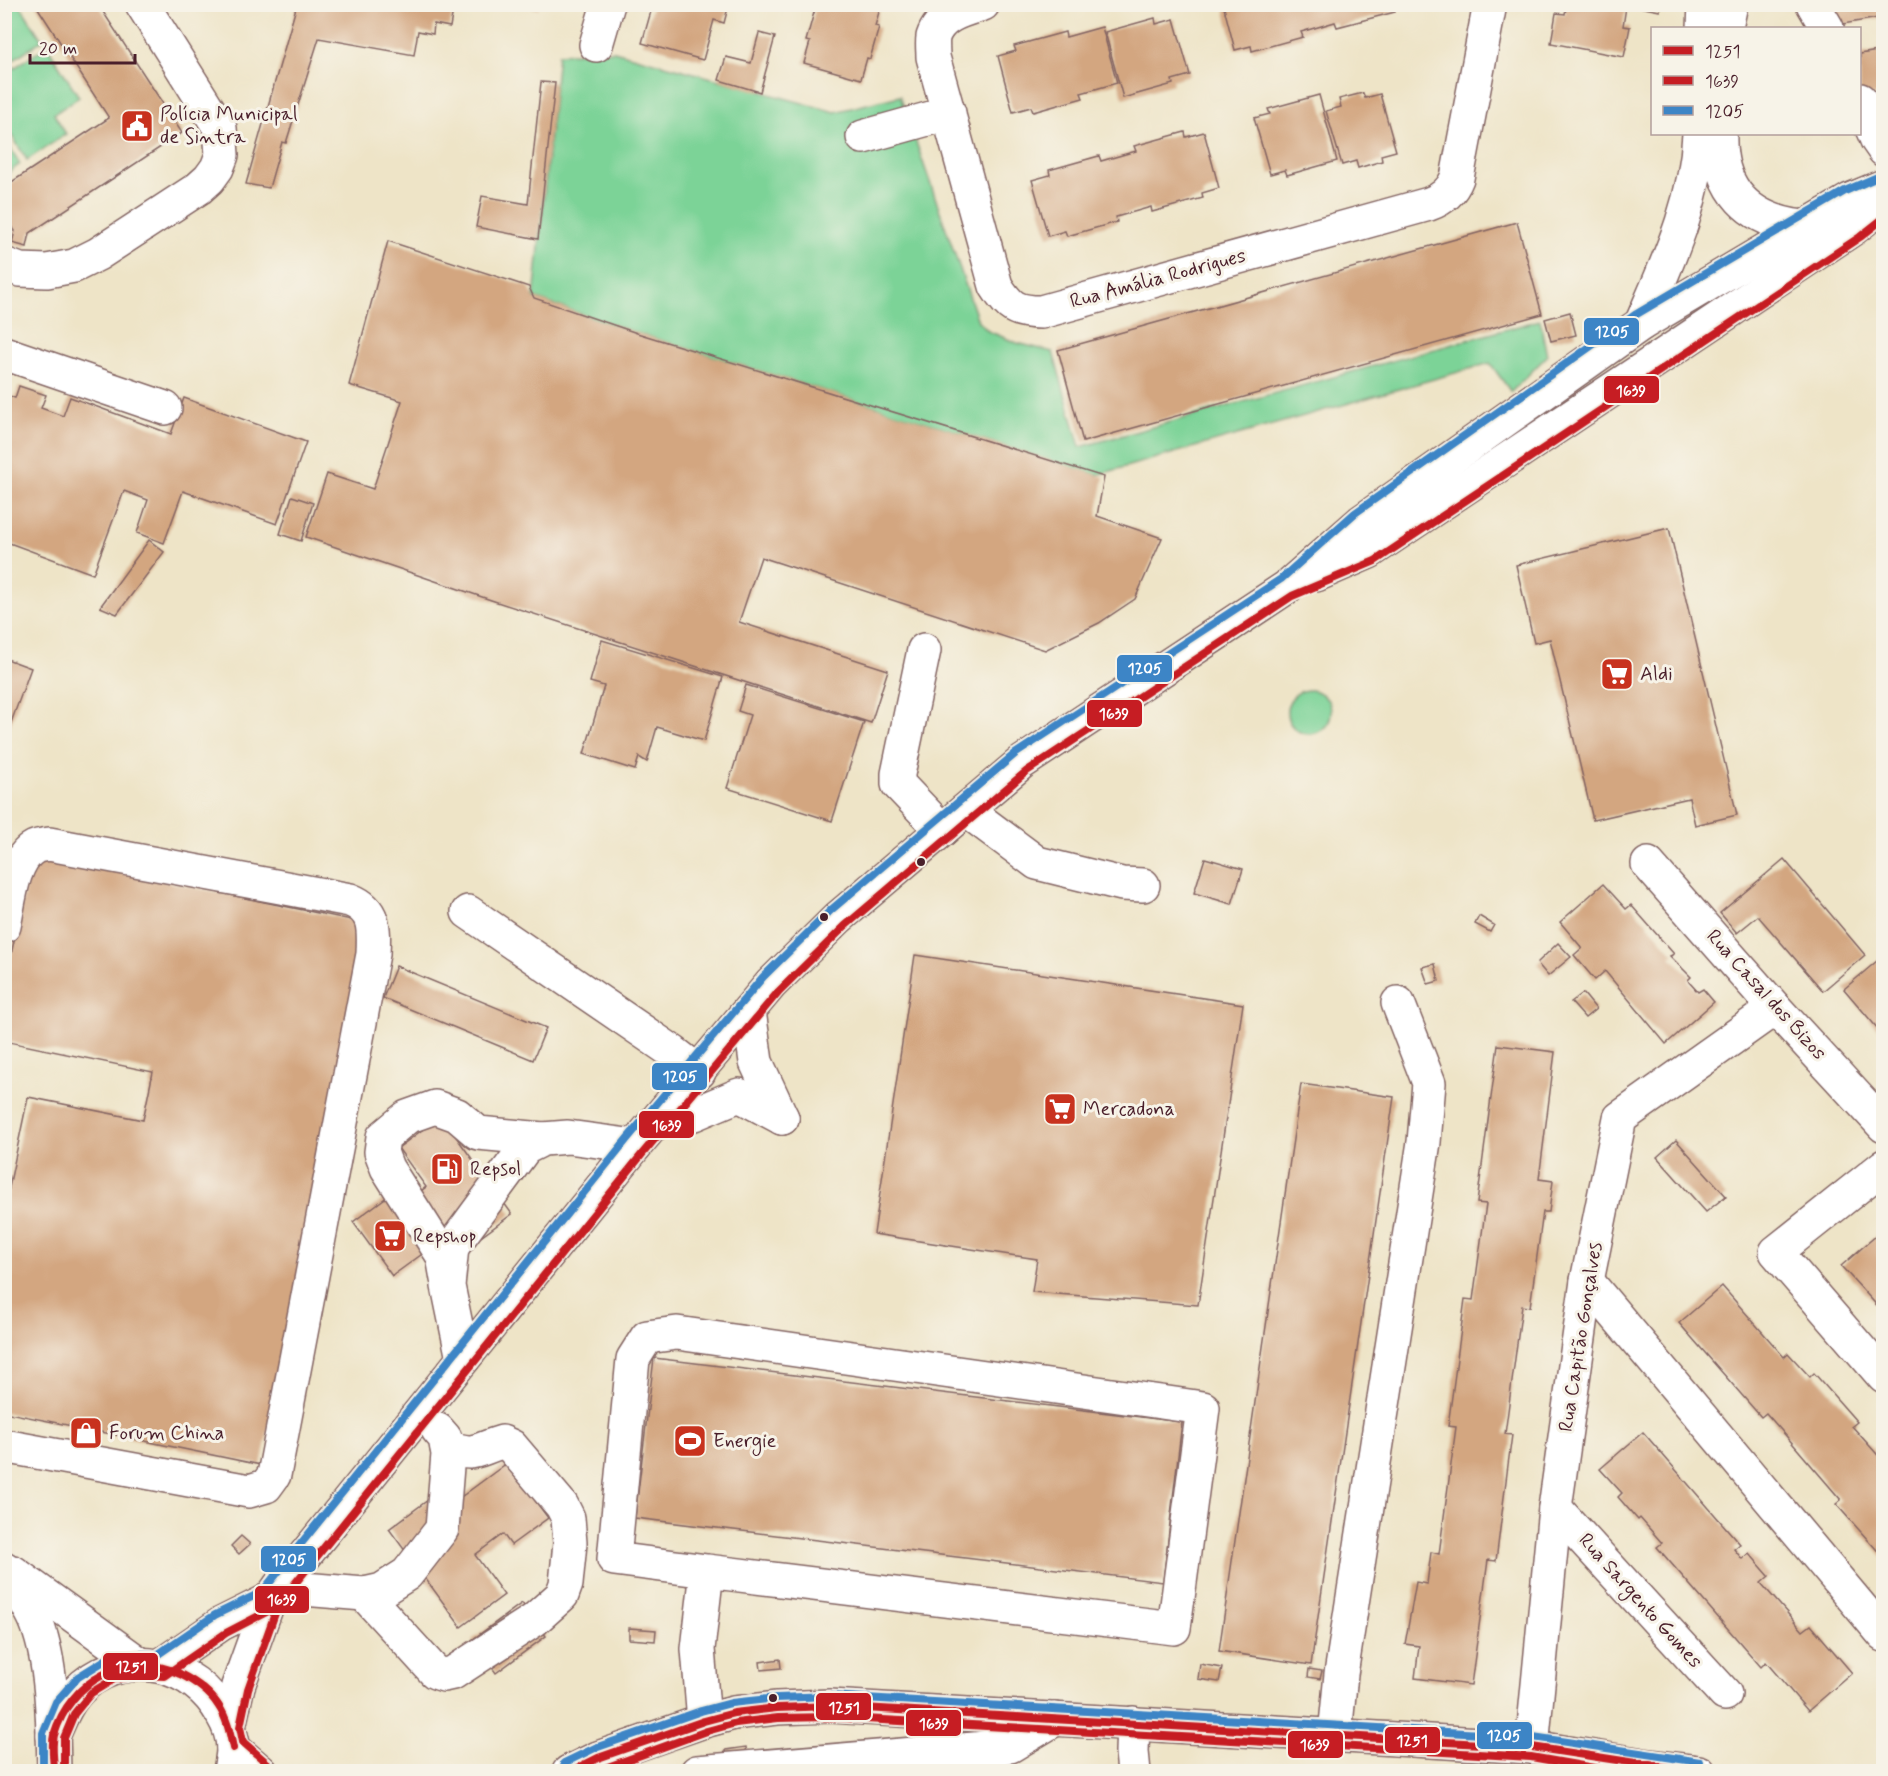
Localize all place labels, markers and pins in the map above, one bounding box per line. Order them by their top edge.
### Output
place label: Polícia Municipal de Sintra [160,101,298,151]
public building icon: Polícia Municipal de Sintra [119,108,155,144]
supermarket icon: Aldi [1599,656,1635,692]
place label: Aldi [1640,661,1673,688]
unlabelled marker [915,856,927,868]
unlabelled marker [818,911,830,923]
supermarket icon: Mercadona [1042,1091,1078,1127]
place label: Mercadona [1083,1096,1175,1123]
fuel station icon: Repsol [429,1151,465,1187]
place label: Repsol [470,1156,521,1183]
supermarket icon: Repshop [372,1218,408,1254]
place label: Repshop [413,1223,477,1250]
shop icon: Forum China [68,1415,104,1451]
place label: Forum China [109,1420,224,1447]
sports icon: Energie [672,1423,708,1459]
place label: Energie [713,1428,777,1456]
unlabelled marker [767,1692,779,1704]

